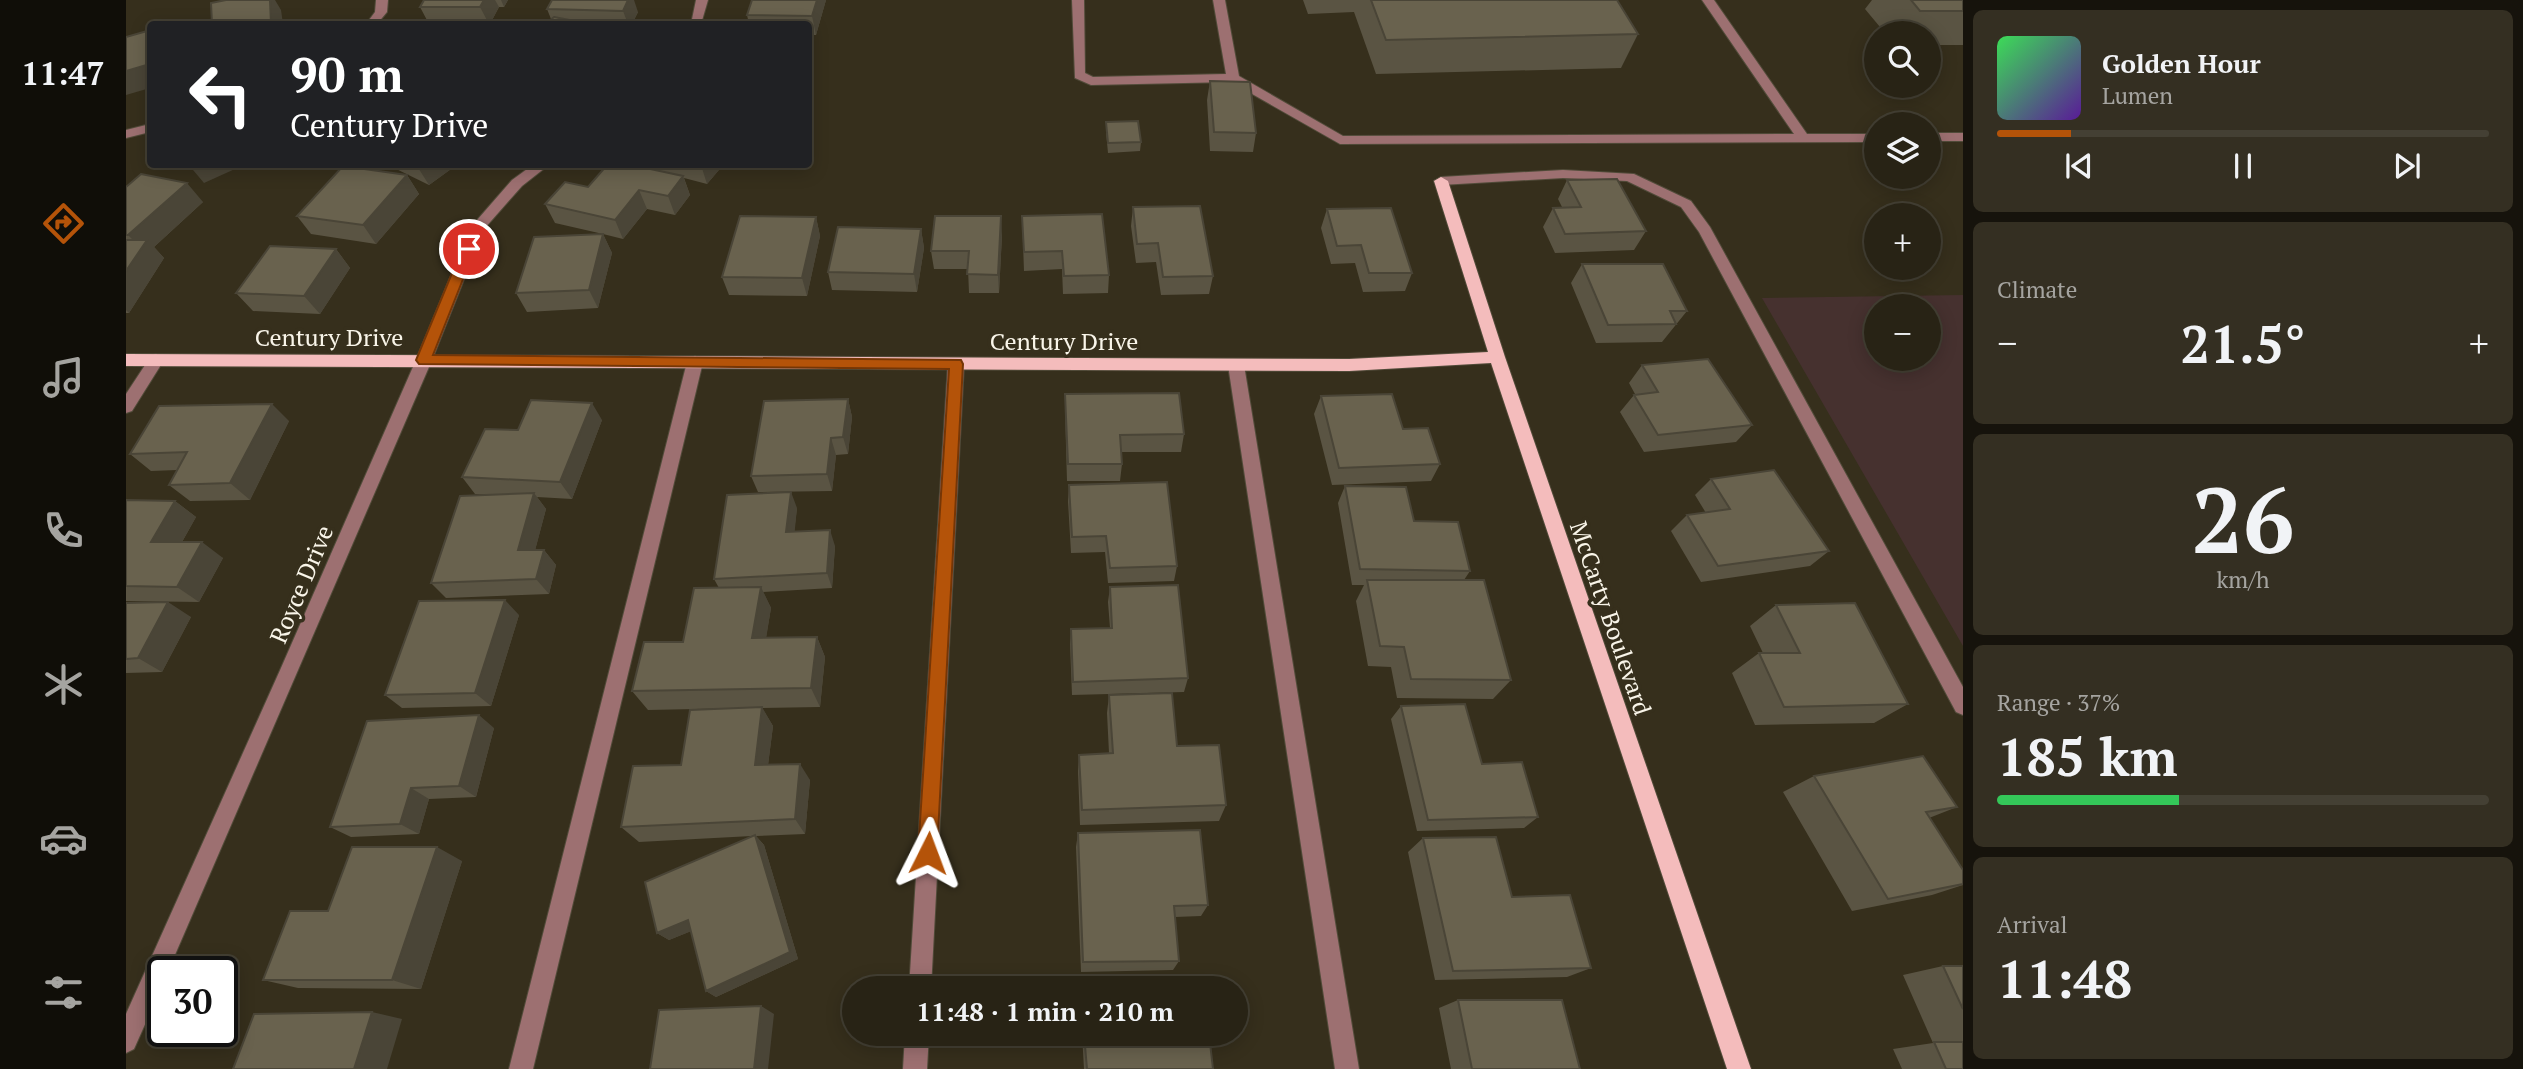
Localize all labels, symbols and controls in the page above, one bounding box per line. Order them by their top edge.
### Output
map controls [1864,21,1941,371]
button: search [1864,21,1941,98]
text: 90 m [290,41,404,106]
text: Golden Hour [2102,46,2261,80]
icon: left [175,49,266,140]
text: 11:47 [21,52,105,94]
text: Lumen [2102,80,2173,111]
text: Century Drive [290,104,488,146]
button: layers [1864,112,1941,189]
icon: previous [2060,147,2098,185]
icon: pause [2224,147,2262,185]
icon: next [2388,147,2426,185]
icon: directions [39,199,88,248]
button: + [1864,203,1941,280]
pin [439,219,499,279]
icon: arrive [450,230,488,268]
text: Climate [1997,274,2077,305]
button: − [1864,294,1941,371]
text: 21.5° [2180,309,2306,378]
text: − [1997,318,2017,368]
text: + [2469,318,2489,368]
street label: Century Drive [255,321,403,353]
street label: Century Drive [990,325,1138,357]
icon: music [39,353,88,402]
text: 26 [2192,458,2294,579]
icon: phone [39,506,88,555]
street label: McCarty Boulevard [1563,517,1659,719]
street label: Royce Drive [262,520,340,648]
text: km/h [2216,564,2270,595]
icon: climate [39,660,88,709]
text: Range · 37% [1997,687,2120,718]
text: 185 km [1997,722,2178,791]
icon: car [39,814,88,863]
position arrow [891,816,965,890]
text: Arrival [1997,909,2068,940]
text: 11:48 [1997,944,2132,1013]
speed limit sign: 30 [147,956,238,1047]
icon: filters [39,968,88,1017]
text: 11:48 · 1 min · 210 m [916,994,1174,1028]

